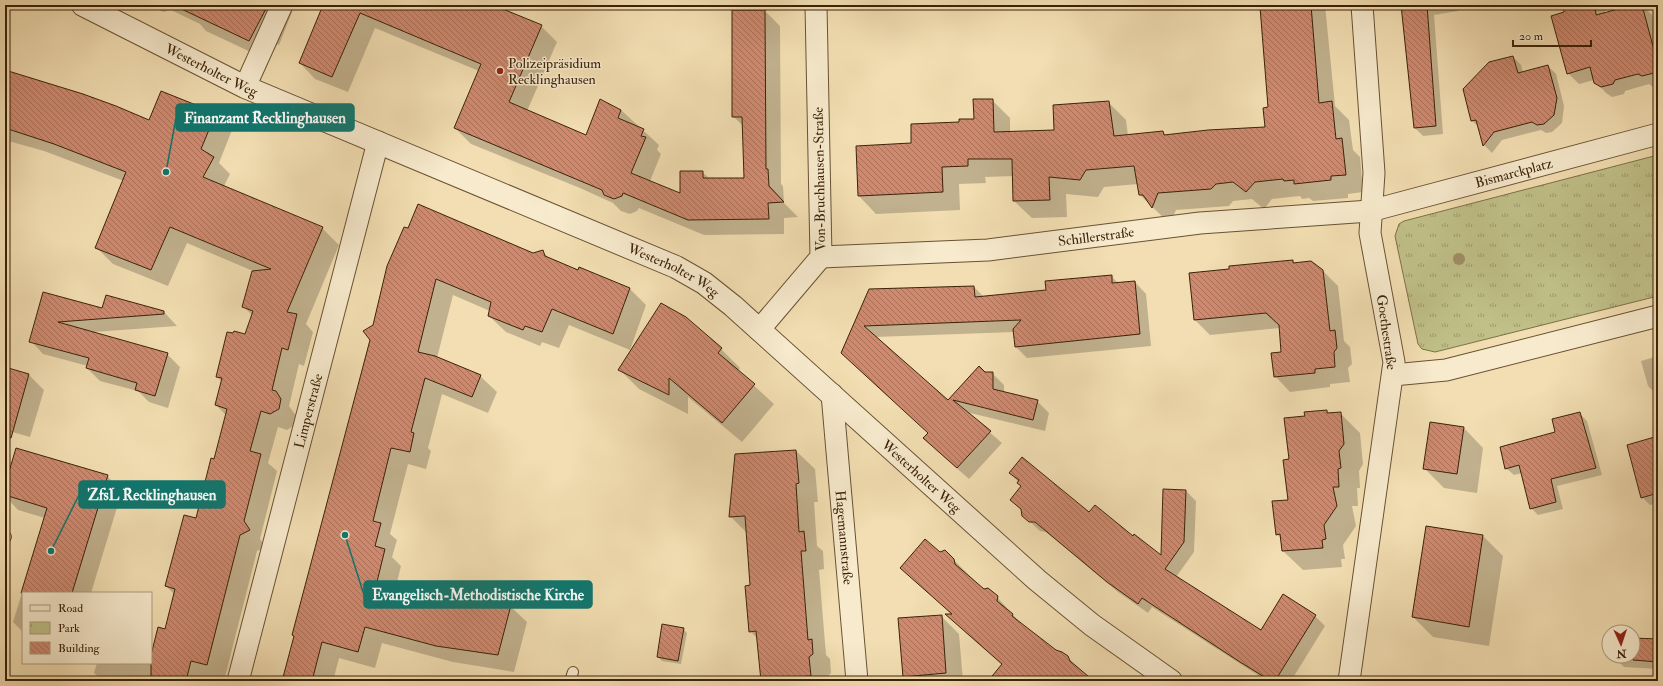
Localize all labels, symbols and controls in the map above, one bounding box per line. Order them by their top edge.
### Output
scale bar [1513,22,1591,48]
text: 20 m [1519,29,1544,44]
street label: Westerholter Weg [161,40,261,101]
place label: Polizeipräsidium Recklinghausen [508,55,601,88]
marker: Polizeipräsidium Recklinghausen [495,66,505,76]
callout: Finanzamt Recklinghausen [176,104,354,131]
street label: Von-Bruchhausen-Straße [810,107,829,251]
text: Finanzamt Recklinghausen [184,109,346,129]
street label: Bismarckplatz [1473,155,1555,192]
street label: Schillerstraße [1057,223,1135,250]
street label: Westerholter Weg [624,239,724,302]
street label: Goethestraße [1373,293,1400,371]
street label: Limperstraße [291,372,327,450]
street label: Westerholter Weg [877,436,965,517]
callout: ZfsL Recklinghausen [79,481,225,508]
text: ZfsL Recklinghausen [87,486,217,506]
street label: Hagemannstraße [831,490,857,586]
callout: Evangelisch-Methodistische Kirche [364,581,592,608]
text: Evangelisch-Methodistische Kirche [372,586,585,606]
legend [22,592,152,664]
text: Road [58,601,83,616]
text: Park [58,621,80,636]
north arrow [1601,624,1641,664]
text: Building [58,641,101,656]
text: N [1615,647,1628,660]

